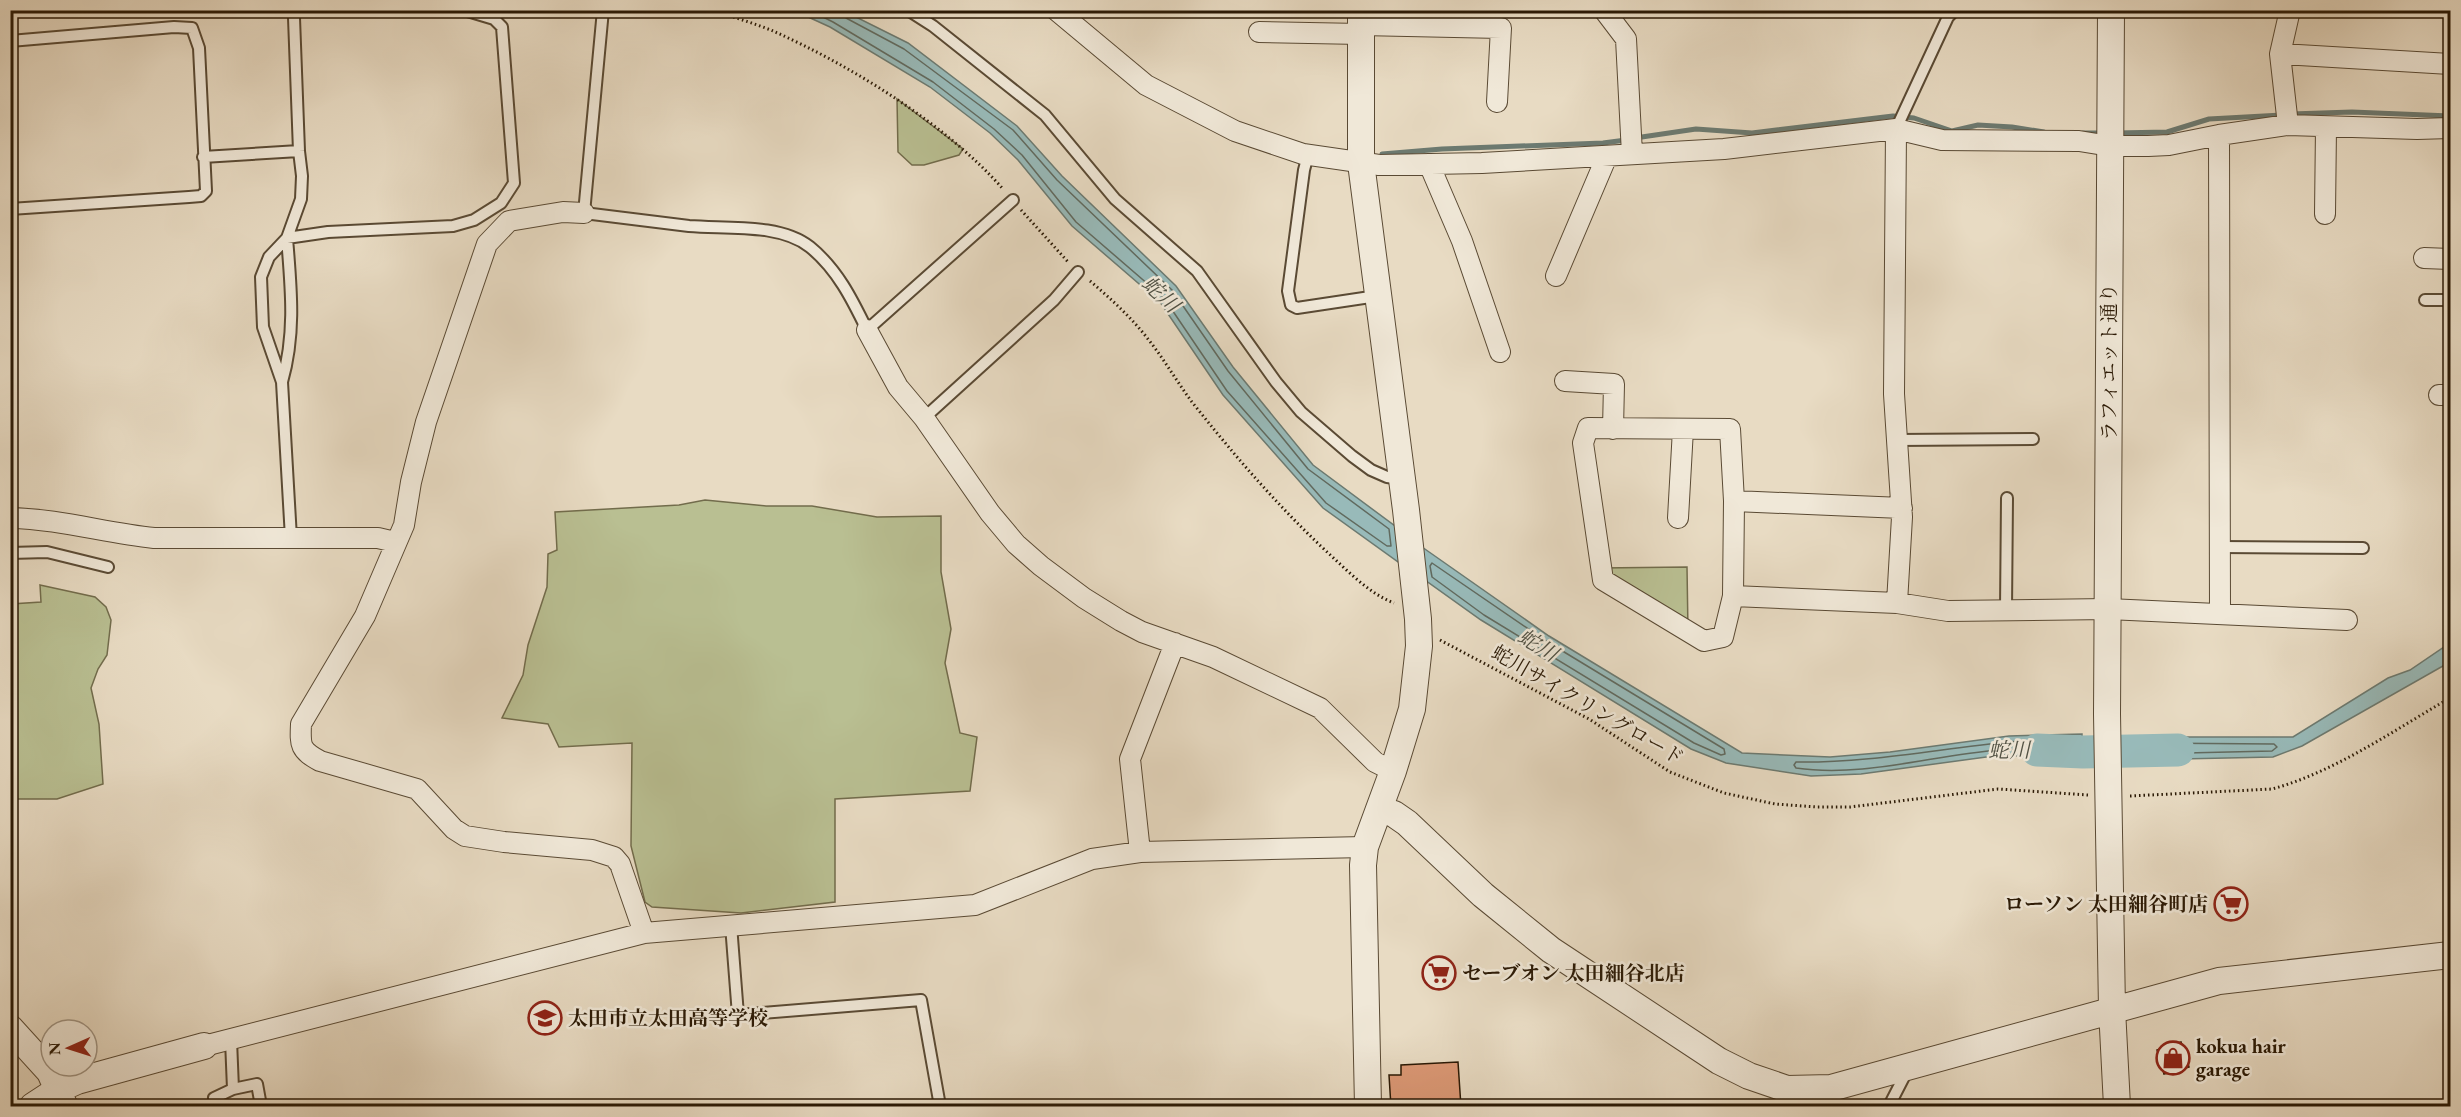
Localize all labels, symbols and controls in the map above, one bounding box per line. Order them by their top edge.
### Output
water label: 蛇川 [1136,270,1187,320]
street label: ラフィエット通り [2096,283,2122,441]
water label: 蛇川 [1513,623,1565,668]
street label: 蛇川サイクリングロード [1487,639,1689,771]
water label: 蛇川 [1988,736,2032,764]
supermarket icon: ローソン 太田細谷町店 [2213,886,2249,922]
place label: ローソン 太田細谷町店 [2004,891,2208,917]
supermarket icon: セーブオン 太田細谷北店 [1421,955,1457,991]
place label: セーブオン 太田細谷北店 [1462,960,1685,986]
school or university icon: 太田市立太田高等学校 [527,1000,563,1036]
place label: 太田市立太田高等学校 [568,1005,768,1031]
north arrow [39,1018,99,1078]
place label: kokua hair garage [2196,1033,2287,1082]
shop icon: kokua hair garage [2155,1040,2191,1076]
text: N [44,1042,65,1056]

